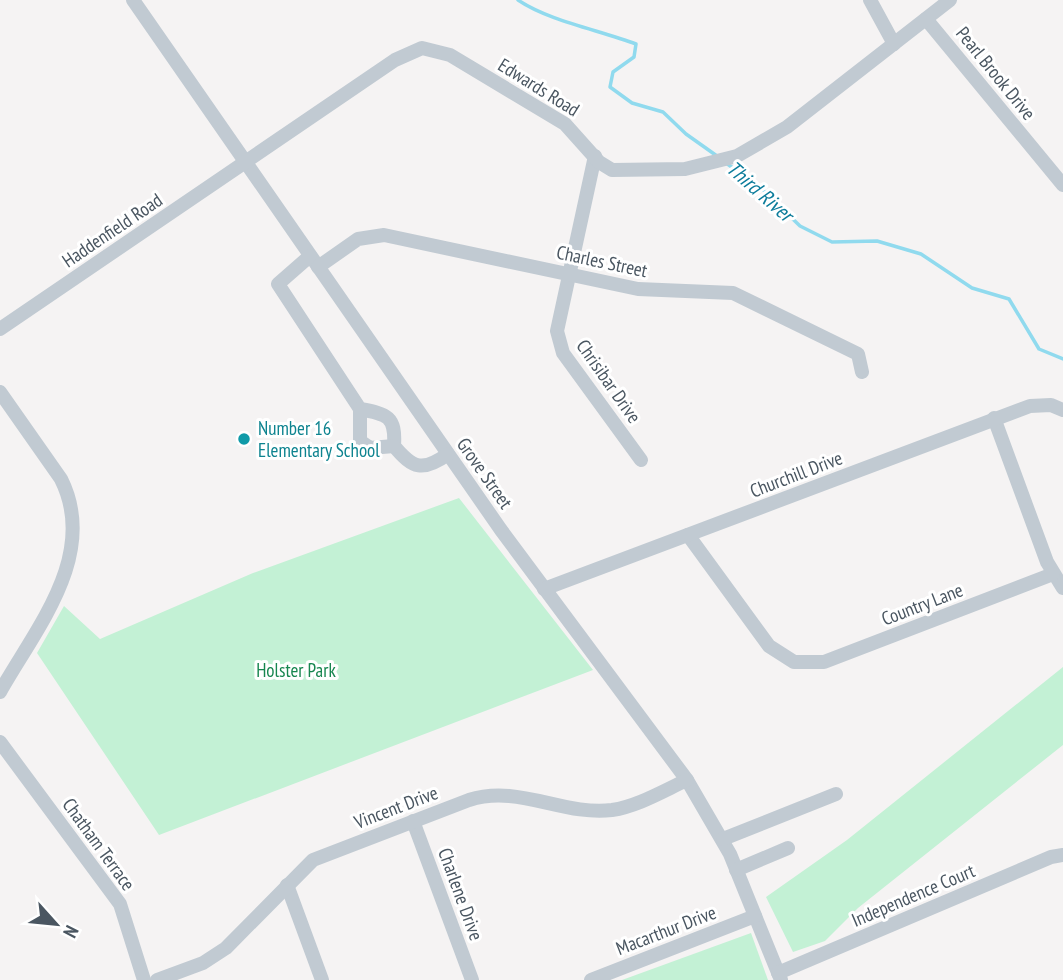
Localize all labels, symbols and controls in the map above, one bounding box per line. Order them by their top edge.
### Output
street label: Pearl Brook Drive [951,21,1041,125]
street label: Edwards Road [494,53,584,121]
water label: Third River [721,155,801,229]
street label: Haddenfield Road [57,188,167,272]
street label: Charles Street [555,240,650,282]
street label: Chrisibar Drive [571,335,647,428]
place label: Number 16 Elementary School [258,416,380,462]
marker: Number 16 Elementary School [236,431,252,447]
street label: Grove Street [452,433,519,514]
street label: Churchill Drive [746,445,846,503]
street label: Country Lane [878,577,966,631]
park label: Holster Park [256,658,336,682]
street label: Vincent Drive [350,780,441,834]
street label: Chatham Terrace [57,793,141,895]
street label: Charlene Drive [433,844,489,944]
street label: Independence Court [848,858,979,932]
north arrow [21,889,91,959]
street label: Macarthur Drive [613,900,720,960]
text: N [58,922,84,942]

